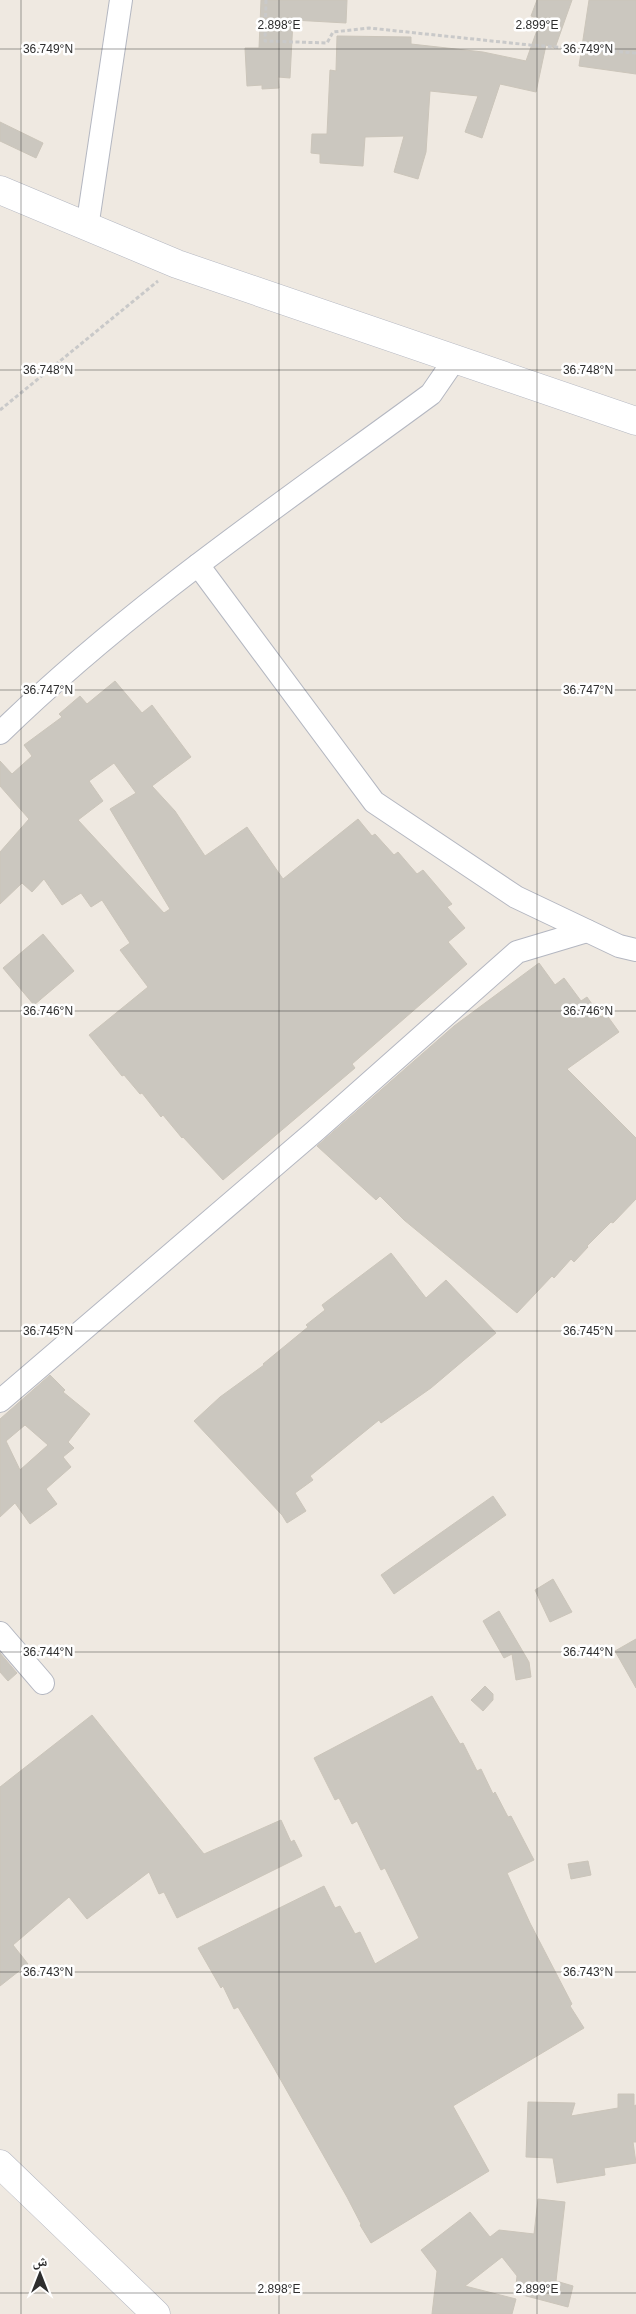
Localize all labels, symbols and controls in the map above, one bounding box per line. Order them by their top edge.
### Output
text: 2.898°E [258,18,300,32]
text: 2.899°E [516,18,558,32]
text: 36.749°N [23,42,73,56]
text: 36.749°N [563,42,613,56]
text: 36.748°N [23,363,73,377]
text: 36.748°N [563,363,613,377]
text: 36.747°N [23,683,73,697]
text: 36.747°N [563,683,613,697]
text: 36.746°N [23,1004,73,1018]
text: 36.746°N [563,1004,613,1018]
text: 36.745°N [23,1324,73,1338]
text: 36.745°N [563,1324,613,1338]
text: 36.744°N [23,1645,73,1659]
text: 36.744°N [563,1645,613,1659]
text: 36.743°N [23,1965,73,1979]
text: 36.743°N [563,1965,613,1979]
north arrow [15,2249,65,2299]
text: ش [33,2253,48,2270]
text: 2.898°E [258,2282,300,2296]
text: 2.899°E [516,2282,558,2296]

